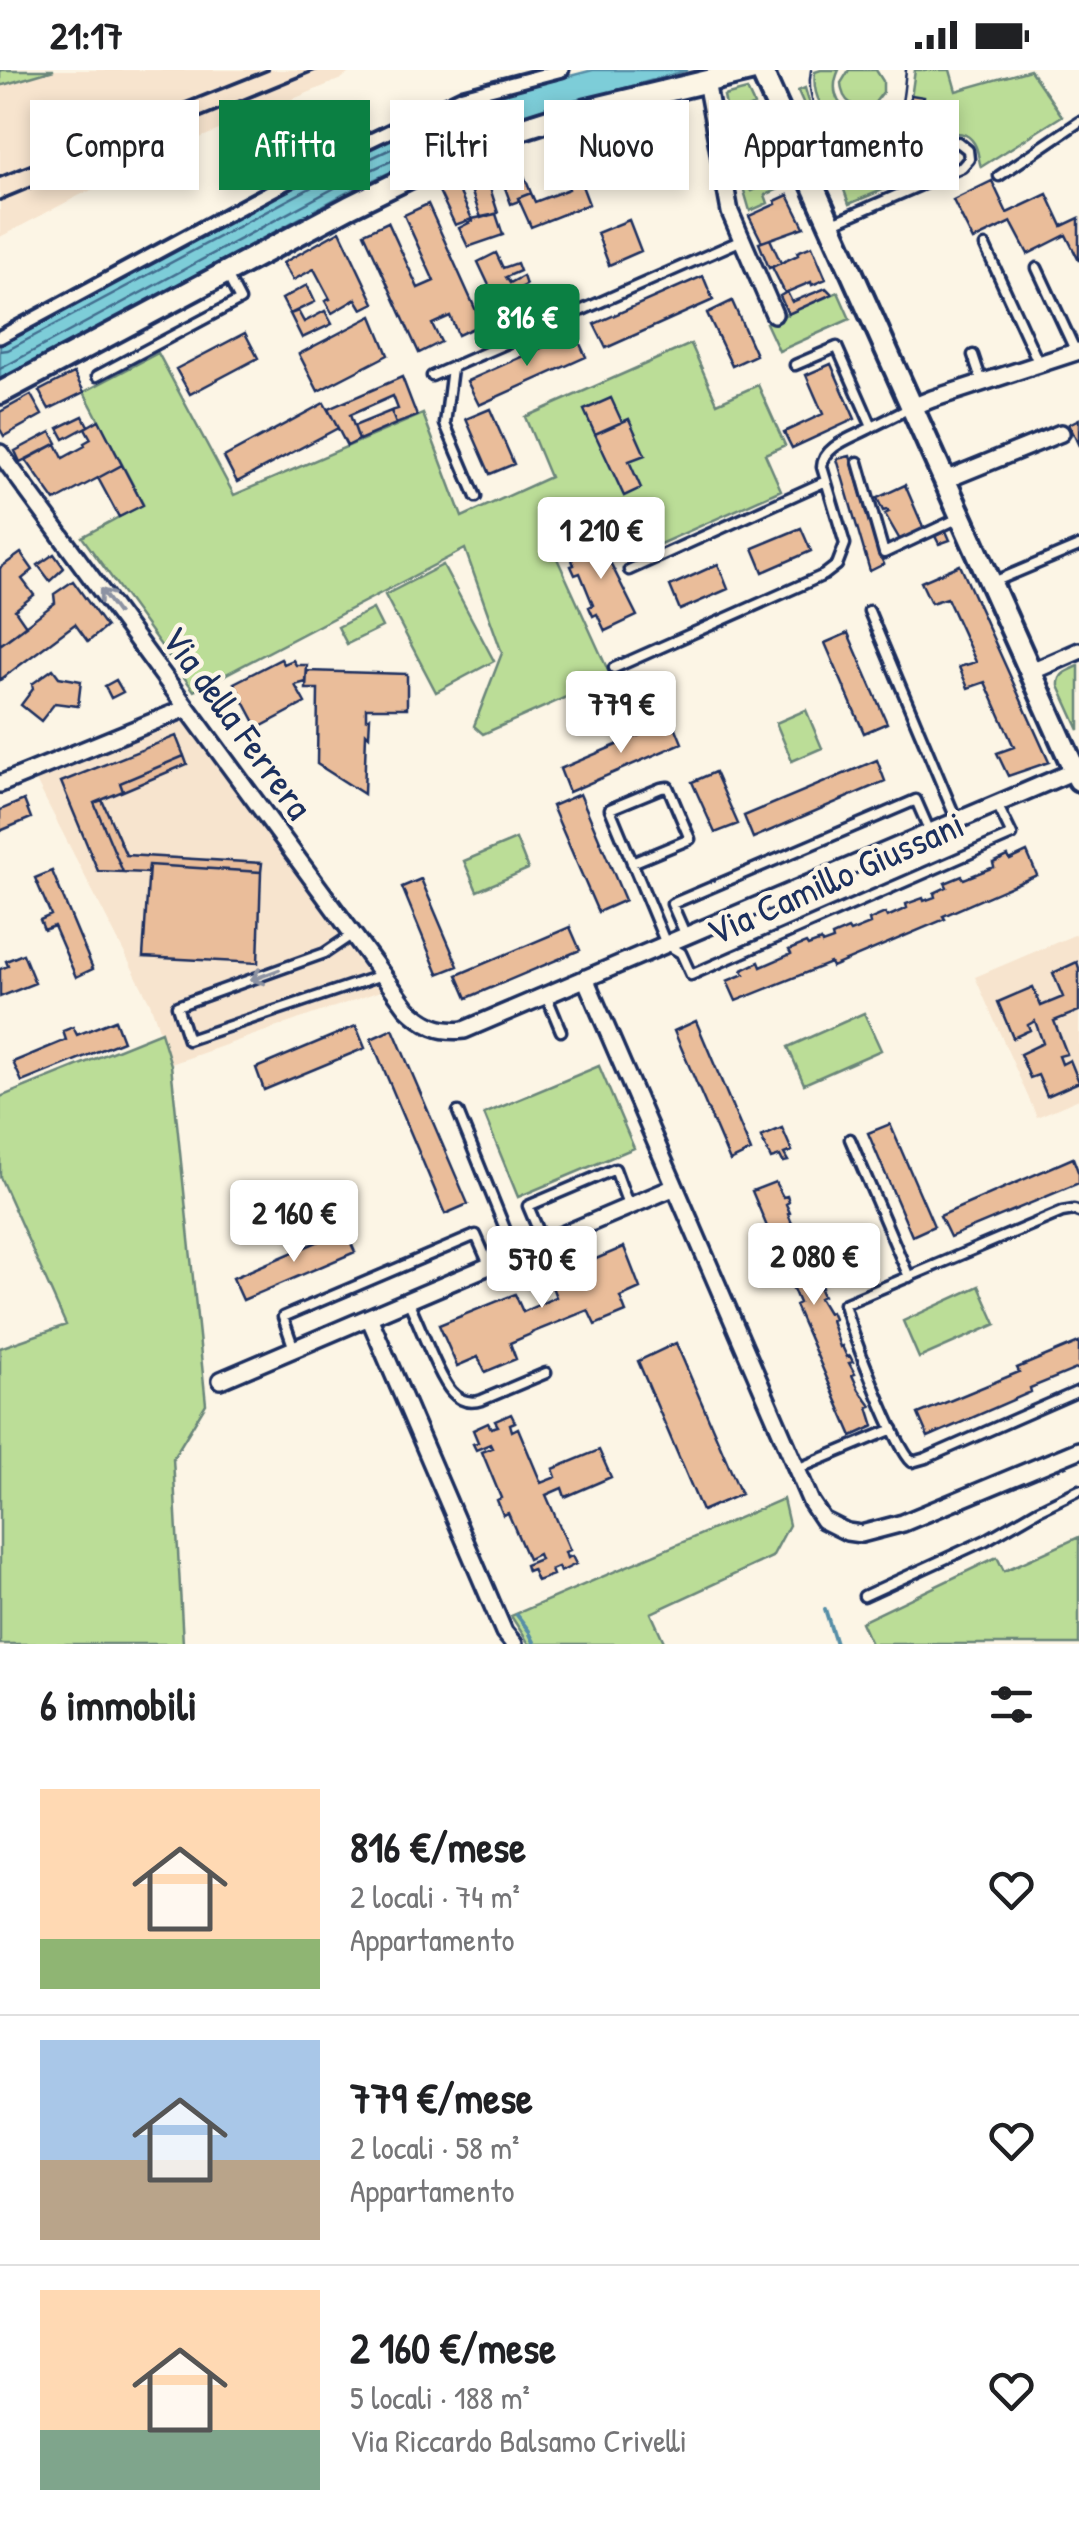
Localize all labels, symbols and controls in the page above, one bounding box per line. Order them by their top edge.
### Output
text: 21:17 [50,9,123,61]
chip: Compra [30,100,199,190]
chip: Affitta [219,100,370,190]
chip: Filtri [390,100,524,190]
chip: Nuovo [544,100,689,190]
chip: Appartamento [709,100,959,190]
pin: 816 € [457,284,597,369]
text: 816 € [497,295,558,338]
pin: 1 210 € [509,497,693,582]
text: 1 210 € [560,508,642,551]
one-way arrow [99,588,120,615]
street label: Via della Ferrera [150,615,326,829]
pin: 779 € [551,671,691,756]
text: 779 € [588,682,654,725]
street label: Via Camillo Giussani [698,797,972,957]
one-way arrow [249,967,281,985]
pin: 2 160 € [202,1180,386,1265]
text: 2 160 € [252,1191,336,1234]
pin: 2 080 € [722,1223,906,1308]
pin: 570 € [472,1226,612,1311]
text: 2 080 € [770,1234,858,1277]
text: 570 € [509,1237,575,1280]
text: 6 immobili [40,1676,197,1733]
icon: filters [984,1677,1039,1732]
text: 816 €/mese [350,1818,526,1875]
icon: home [120,1829,240,1949]
icon: heart [984,1862,1039,1917]
text: 2 locali · 74 m² [350,1875,520,1918]
text: Appartamento [350,1918,514,1961]
text: 779 €/mese [350,2069,533,2126]
icon: home [120,2080,240,2200]
icon: heart [984,2113,1039,2168]
text: 2 locali · 58 m² [350,2126,519,2169]
text: Appartamento [350,2169,514,2212]
text: 2 160 €/mese [350,2319,556,2376]
icon: home [120,2330,240,2450]
icon: heart [984,2363,1039,2418]
text: 5 locali · 188 m² [350,2376,530,2419]
text: Via Riccardo Balsamo Crivelli [350,2419,687,2462]

